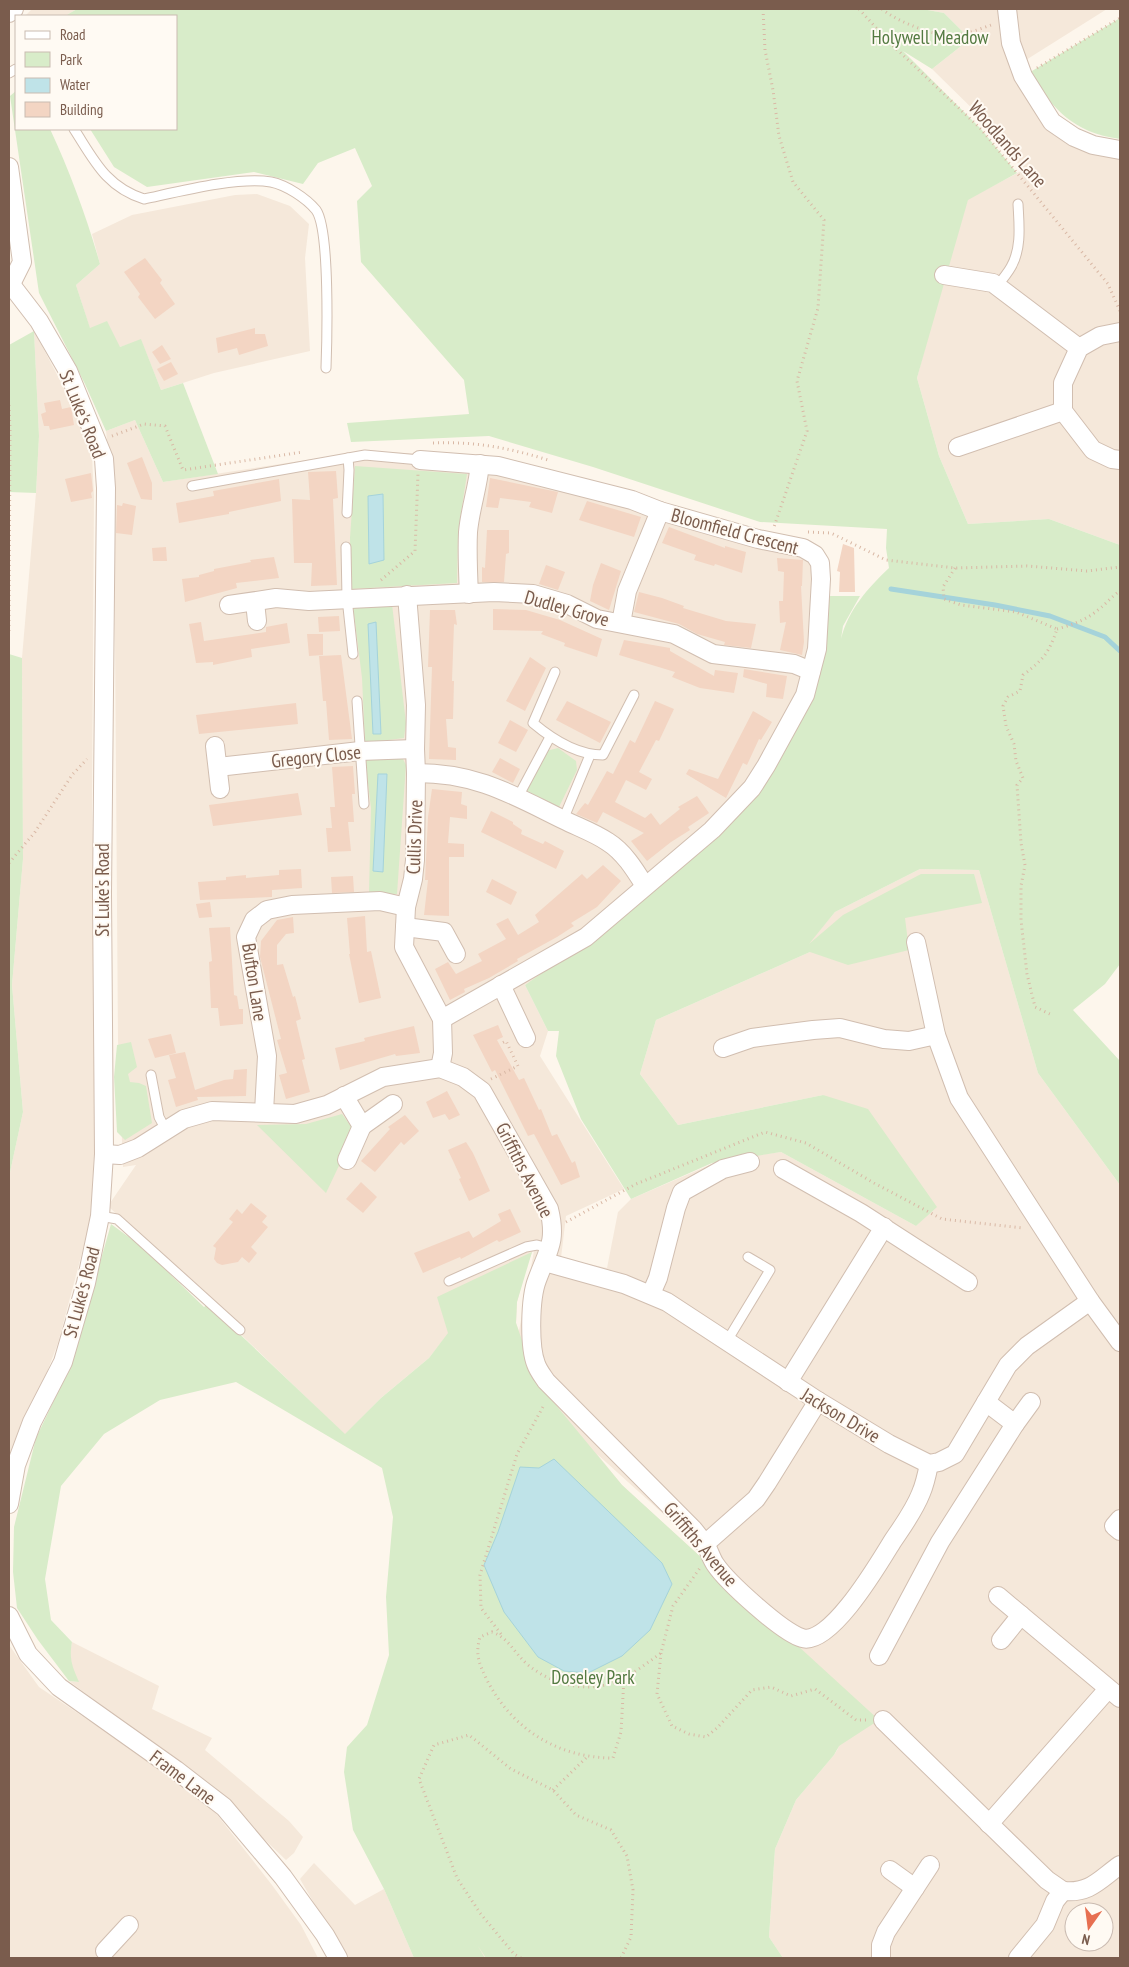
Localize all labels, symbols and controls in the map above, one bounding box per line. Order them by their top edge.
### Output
legend [15,15,178,130]
text: Road [60,25,86,44]
park label: Holywell Meadow [872,25,989,49]
text: Park [60,50,82,69]
text: Water [60,75,91,94]
street label: Woodlands Lane [964,96,1052,192]
text: Building [60,100,103,119]
street label: St Luke's Road [54,366,112,462]
street label: Bloomfield Crescent [669,502,802,560]
street label: Dudley Grove [522,585,612,632]
street label: Gregory Close [270,739,362,773]
street label: Cullis Drive [401,799,427,875]
street label: St Luke's Road [90,843,114,937]
street label: Bufton Lane [237,941,273,1023]
street label: Griffiths Avenue [491,1118,559,1222]
street label: St Luke's Road [57,1244,105,1340]
street label: Jackson Drive [796,1382,885,1448]
street label: Griffiths Avenue [659,1497,744,1591]
park label: Doseley Park [551,1665,635,1689]
street label: Frame Lane [145,1744,221,1810]
north arrow [1064,1902,1114,1952]
text: N [1080,1930,1092,1949]

